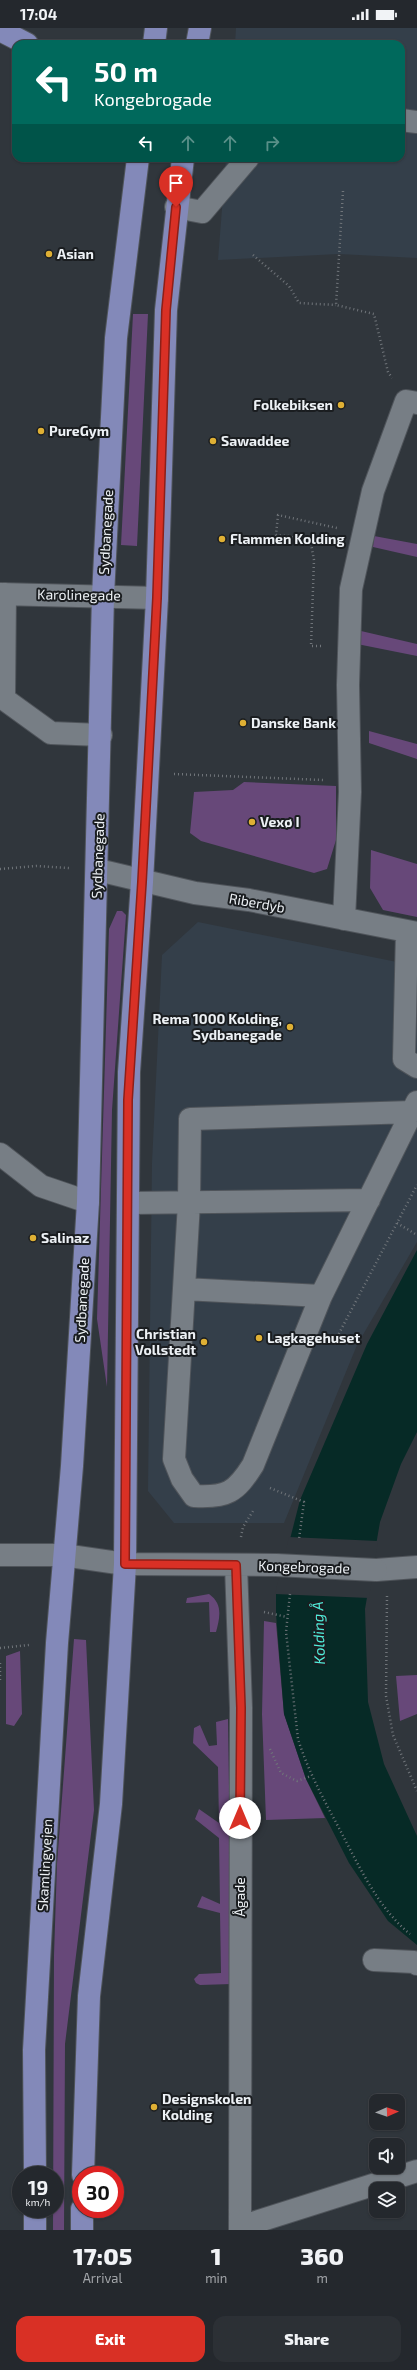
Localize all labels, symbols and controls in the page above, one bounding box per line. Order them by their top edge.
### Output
text: 17:04 [20,5,57,23]
text: 50 m [94,54,158,88]
icon: left [28,56,80,108]
text: Kongebrogade [94,88,212,110]
icon: left [135,132,157,154]
icon: ahead [177,132,199,154]
icon: ahead [219,132,241,154]
icon: right [261,132,283,154]
pin [159,166,193,207]
icon: arrive [165,172,187,194]
place label: Asian [57,245,94,262]
marker: Asian [44,249,54,259]
place label: Folkebiksen [253,396,333,413]
marker: Folkebiksen [336,400,346,410]
place label: PureGym [49,422,109,439]
marker: PureGym [36,426,46,436]
place label: Sawaddee [221,432,290,449]
marker: Sawaddee [208,436,218,446]
street label: Sydbanegade [95,489,116,575]
place label: Flammen Kolding [230,530,345,547]
marker: Flammen Kolding [217,534,227,544]
street label: Karolinegade [37,585,121,604]
place label: Danske Bank [251,714,336,731]
marker: Danske Bank [238,718,248,728]
street label: Sydbanegade [88,813,107,899]
place label: Vexø I [260,813,300,830]
marker: Vexø I [247,817,257,827]
street label: Riberdyb [228,889,286,916]
place label: Rema 1000 Kolding, Sydbanegade [153,1010,282,1043]
marker: Rema 1000 Kolding, Sydbanegade [285,1022,295,1032]
place label: Salinaz [41,1229,89,1246]
marker: Salinaz [28,1233,38,1243]
street label: Sydbanegade [71,1257,92,1343]
place label: Christian Vollstedt [135,1325,196,1358]
place label: Lagkagehuset [267,1329,360,1346]
marker: Lagkagehuset [254,1333,264,1343]
marker: Christian Vollstedt [199,1337,209,1347]
street label: Kongebrogade [258,1556,350,1577]
water label: Kolding Å [308,1601,328,1665]
position arrow [219,1797,261,1839]
street label: Skamlingvejen [34,1818,55,1912]
street label: Ågade [231,1877,248,1917]
place label: Designskolen Kolding [162,2090,251,2123]
north arrow [369,2094,405,2130]
map controls [369,2094,405,2218]
marker: Designskolen Kolding [149,2102,159,2112]
button: sound [369,2138,405,2174]
speed limit sign: 30 [72,2166,124,2218]
text: 19 [28,2175,48,2199]
button: layers [369,2182,405,2218]
text: km/h [26,2196,50,2208]
text: 17:05 [73,2241,132,2270]
text: 1 [211,2241,222,2270]
text: 360 [300,2241,344,2270]
text: Arrival [83,2270,122,2286]
text: min [205,2270,227,2286]
text: m [316,2270,328,2286]
button: Exit [16,2316,205,2362]
button: Share [213,2316,401,2362]

